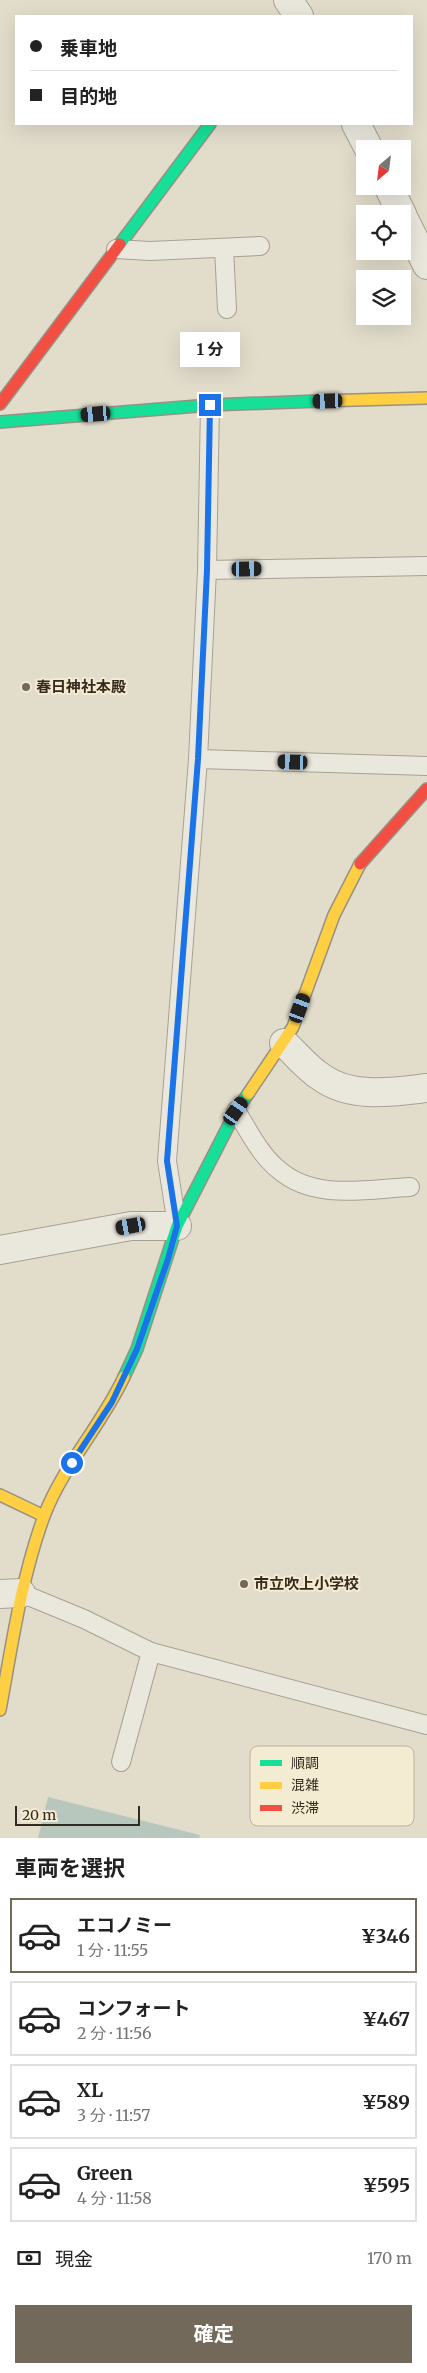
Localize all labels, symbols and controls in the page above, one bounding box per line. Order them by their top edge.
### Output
text: 乗車地 [60,36,117,60]
text: 目的地 [60,84,117,108]
north arrow [356,140,411,195]
map controls [356,140,411,325]
button: locate [356,205,411,260]
button: layers [356,270,411,325]
callout: 1 分 [180,332,240,368]
text: 1 分 [196,339,224,359]
car [312,393,343,409]
route end [199,394,221,416]
car [80,405,111,423]
car [231,561,262,577]
place label: 春日神社本殿 [36,677,126,696]
marker: 春日神社本殿 [20,681,32,693]
car [277,754,308,770]
car [287,991,312,1025]
car [221,1094,250,1128]
car [114,1216,147,1236]
route start [61,1452,83,1474]
place label: 市立吹上小学校 [254,1574,359,1593]
marker: 市立吹上小学校 [238,1578,250,1590]
legend [250,1746,414,1826]
text: 順調 [291,1754,319,1772]
text: 混雑 [291,1776,319,1794]
text: 渋滞 [291,1799,319,1817]
scale bar [15,1803,140,1826]
text: 20 m [22,1806,56,1824]
text: 車両を選択 [15,1854,125,1882]
icon: car [17,1913,62,1958]
text: エコノミー [77,1913,172,1937]
text: ¥346 [361,1924,410,1948]
text: 1 分 · 11:55 [77,1940,148,1960]
icon: car [17,1996,62,2041]
text: コンフォート [77,1996,190,2020]
text: ¥467 [362,2007,410,2031]
text: 2 分 · 11:56 [77,2023,152,2043]
text: XL [77,2078,103,2102]
icon: car [17,2079,62,2124]
text: ¥589 [362,2090,410,2114]
text: 3 分 · 11:57 [77,2105,150,2125]
text: Green [77,2161,133,2185]
icon: car [17,2162,62,2207]
text: ¥595 [363,2173,410,2197]
text: 4 分 · 11:58 [77,2188,152,2208]
icon: cash [15,2244,43,2272]
text: 現金 [55,2247,93,2271]
text: 170 m [367,2248,412,2268]
button: 確定 [15,2305,412,2363]

